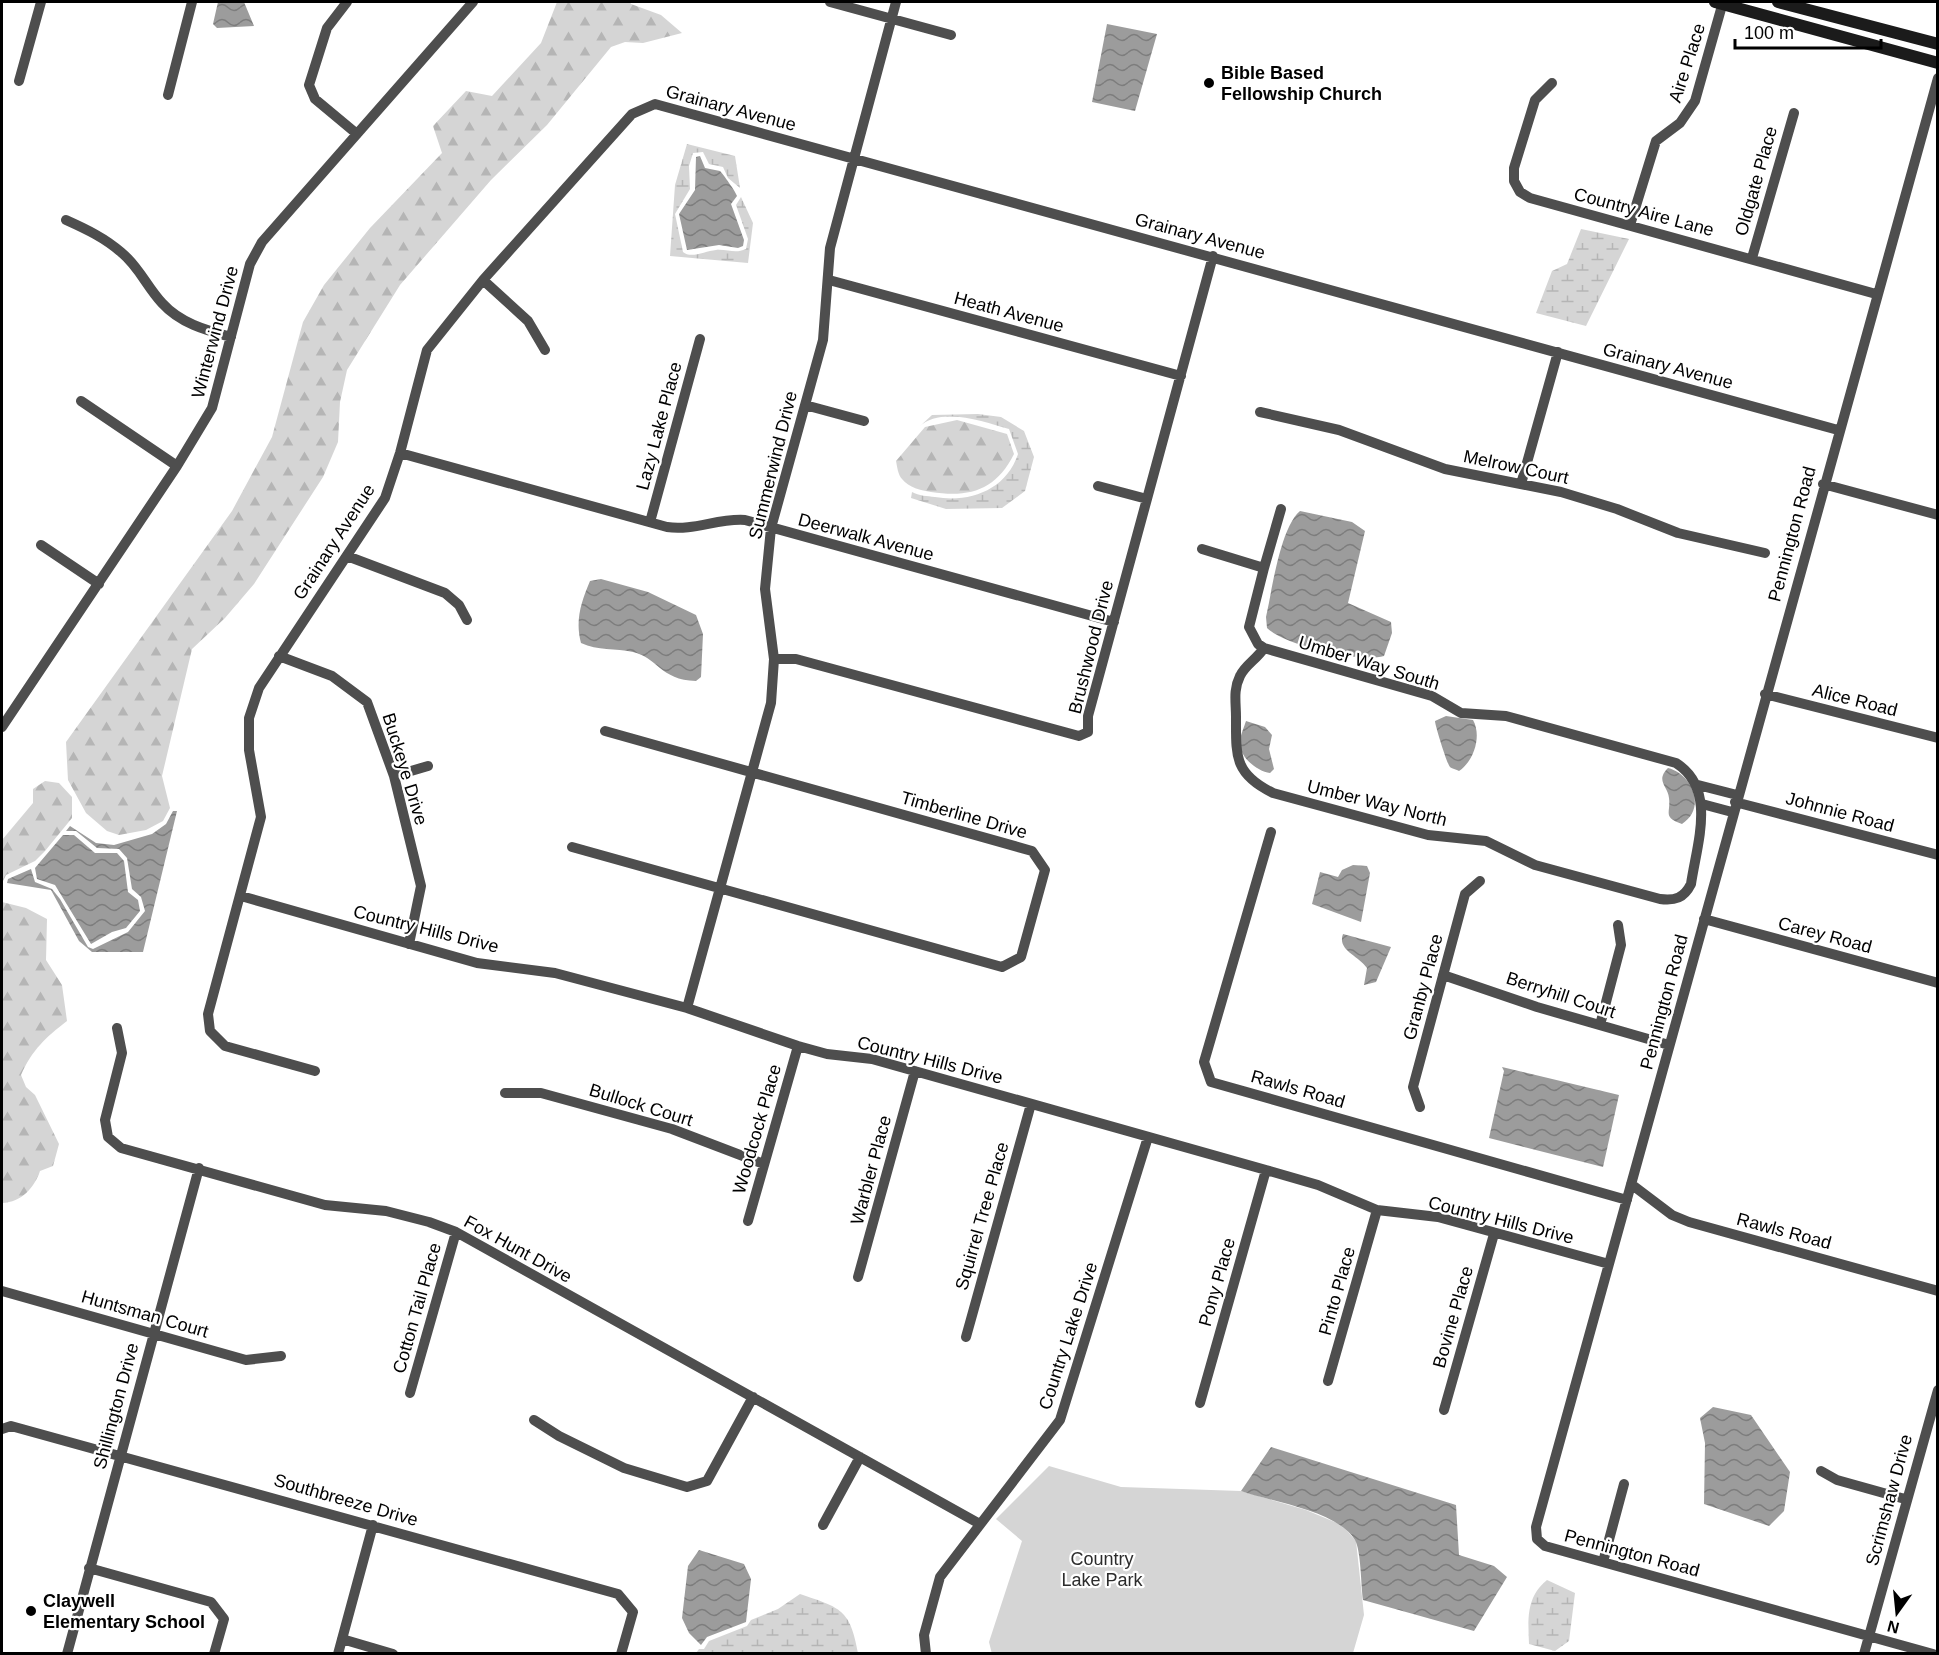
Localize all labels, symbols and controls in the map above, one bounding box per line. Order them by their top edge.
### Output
scale bar [1735,12,1880,50]
street label: Aire Place [1665,21,1709,105]
text: 100 m [1744,23,1794,43]
place label: Bible Based Fellowship Church [1221,63,1382,104]
marker: Bible Based Fellowship Church [1202,76,1216,90]
street label: Grainary Avenue [664,81,798,135]
street label: Oldgate Place [1731,124,1781,238]
street label: Country Aire Lane [1572,184,1716,240]
street label: Grainary Avenue [1133,209,1267,263]
street label: Winterwind Drive [188,264,242,400]
street label: Heath Avenue [952,288,1066,336]
street label: Grainary Avenue [1601,339,1735,393]
street label: Lazy Lake Place [632,360,686,492]
street label: Summerwind Drive [745,389,801,541]
street label: Melrow Court [1462,446,1570,488]
street label: Pennington Road [1764,464,1820,604]
street label: Grainary Avenue [289,480,379,604]
street label: Deerwalk Avenue [796,509,936,565]
street label: Brushwood Drive [1065,578,1117,716]
street label: Umber Way South [1296,632,1442,694]
street label: Alice Road [1810,680,1900,720]
street label: Buckeye Drive [378,711,432,827]
street label: Umber Way North [1305,776,1449,830]
street label: Timberline Drive [899,787,1029,843]
street label: Johnnie Road [1784,788,1896,836]
street label: Country Hills Drive [351,901,501,957]
street label: Carey Road [1776,913,1874,957]
street label: Granby Place [1399,932,1447,1042]
street label: Pennington Road [1636,932,1692,1072]
street label: Berryhill Court [1504,968,1618,1022]
street label: Country Hills Drive [855,1032,1005,1088]
street label: Woodcock Place [729,1062,785,1196]
street label: Rawls Road [1249,1066,1347,1112]
street label: Bullock Court [587,1080,695,1130]
street label: Warbler Place [847,1113,895,1227]
street label: Squirrel Tree Place [951,1140,1013,1292]
street label: Country Hills Drive [1426,1192,1576,1248]
street label: Rawls Road [1735,1209,1833,1253]
street label: Fox Hunt Drive [461,1211,575,1287]
street label: Pony Place [1195,1235,1239,1329]
street label: Cotton Tail Place [389,1240,445,1376]
street label: Pinto Place [1315,1244,1359,1338]
street label: Country Lake Drive [1035,1260,1101,1412]
street label: Bovine Place [1429,1264,1477,1370]
street label: Huntsman Court [79,1286,211,1342]
street label: Shillington Drive [90,1341,142,1471]
street label: Scrimshaw Drive [1862,1432,1916,1568]
street label: Southbreeze Drive [272,1470,420,1530]
street label: Pennington Road [1562,1525,1702,1581]
park label: Country Lake Park [1061,1549,1144,1590]
north arrow [1867,1583,1927,1643]
place label: Claywell Elementary School [43,1591,205,1632]
marker: Claywell Elementary School [24,1604,38,1618]
text: N [1885,1617,1901,1637]

